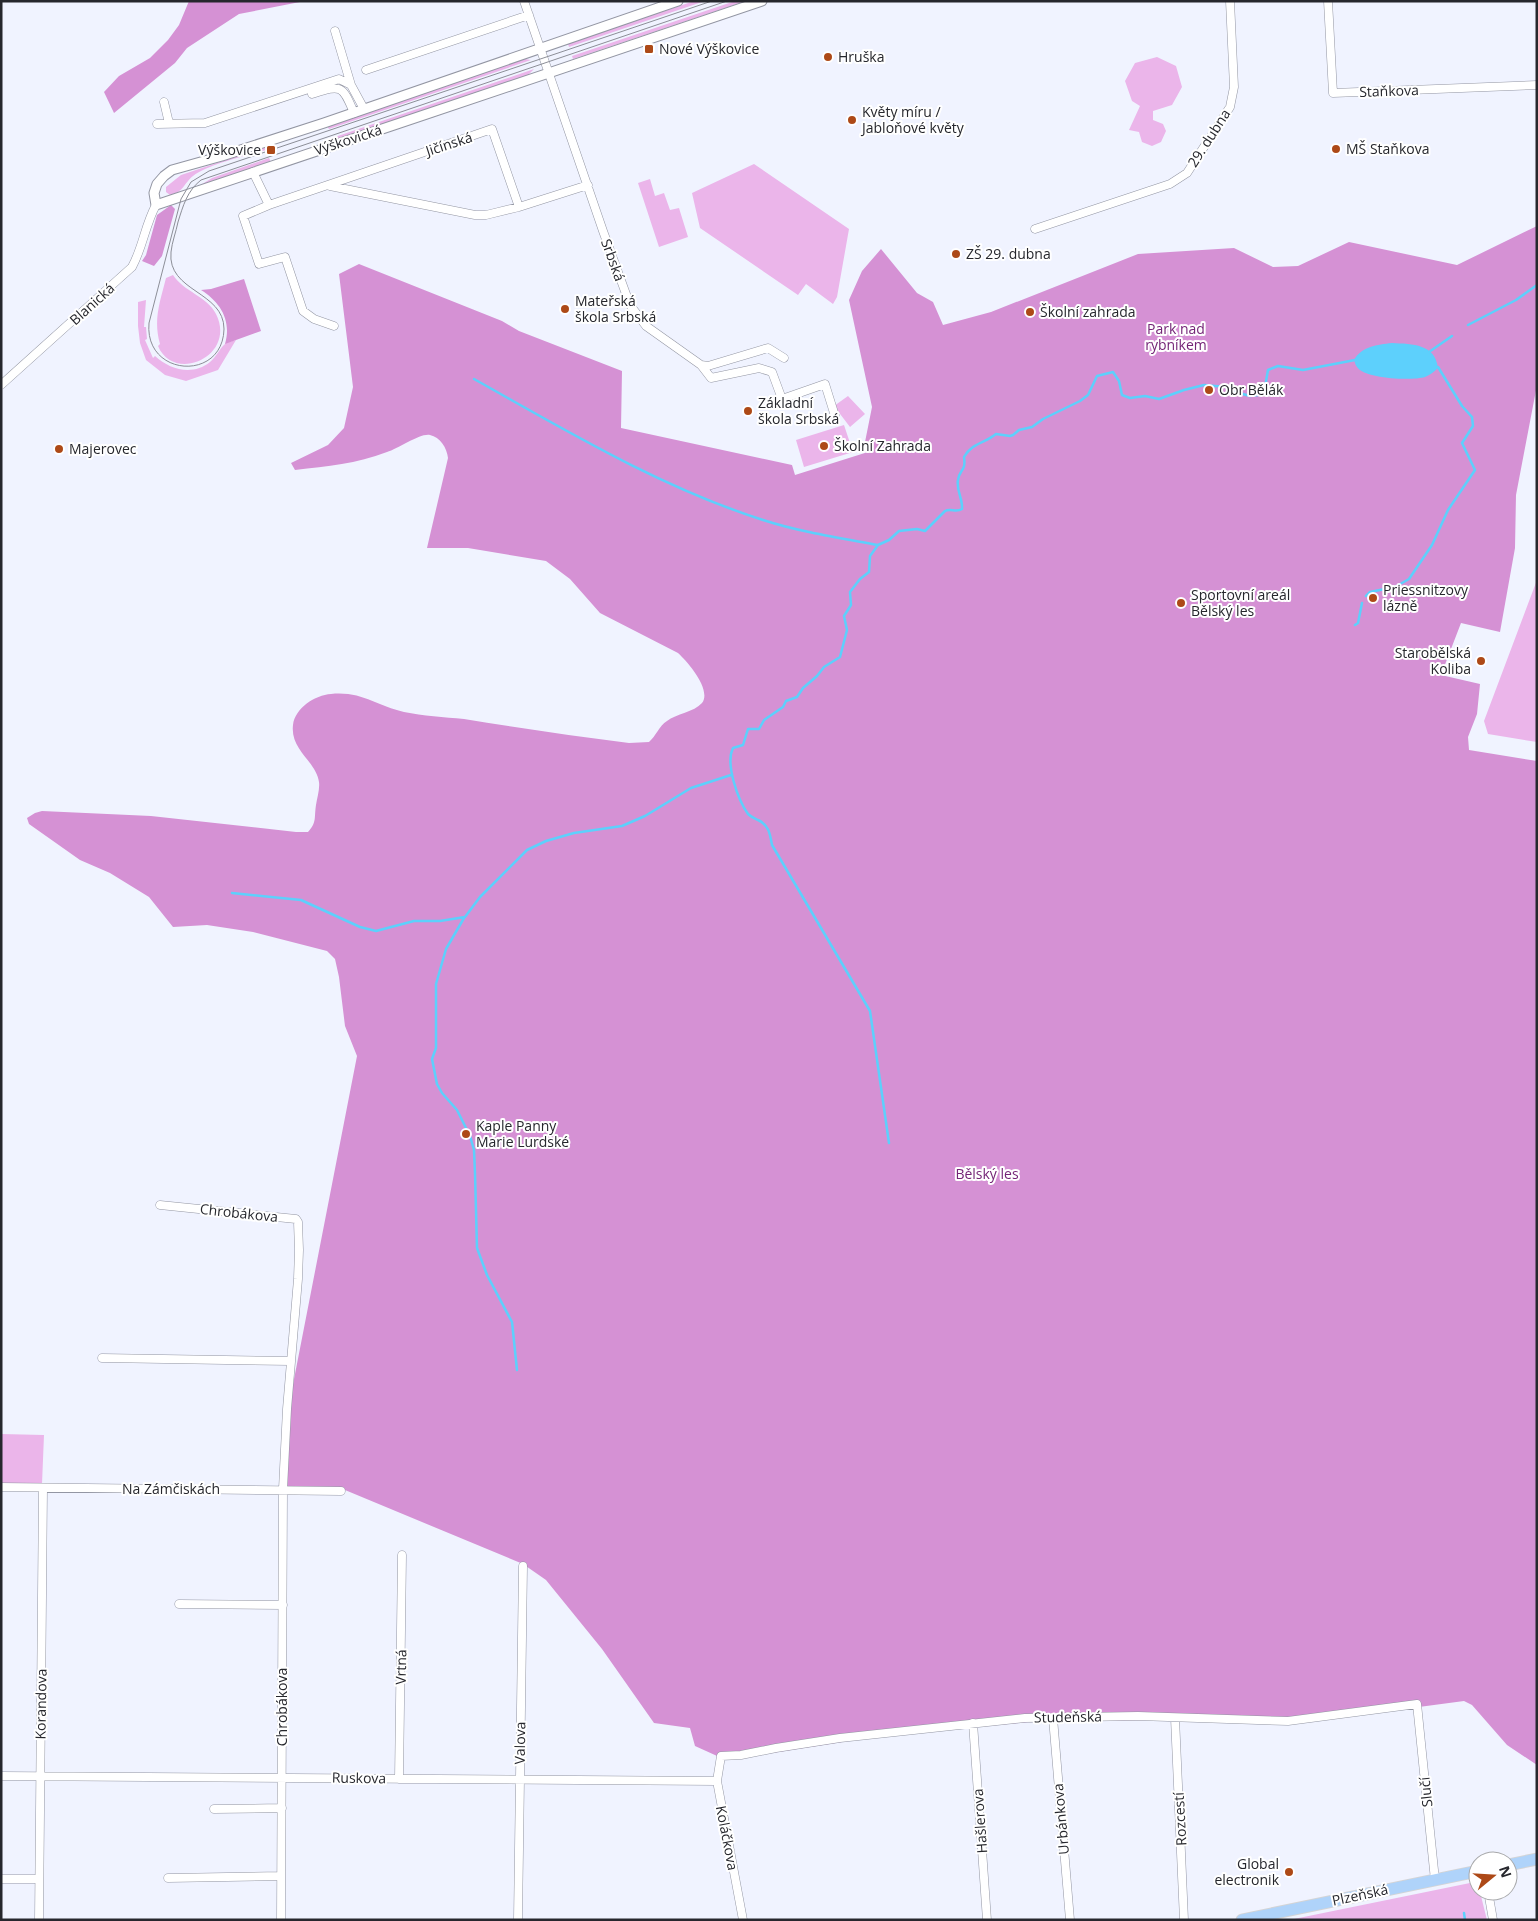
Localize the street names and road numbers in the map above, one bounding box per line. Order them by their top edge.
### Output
street label: Staňkova [1359,80,1419,101]
street label: 29. dubna [1183,105,1234,170]
street label: Výškovická [312,120,384,159]
street label: Jičínská [421,127,475,161]
street label: Srbská [597,236,630,284]
street label: Blanická [65,278,118,329]
street label: Chrobákova [199,1199,279,1226]
street label: Na Zámčiskách [122,1479,220,1498]
street label: Vrtná [391,1649,410,1685]
street label: Korandova [30,1668,51,1740]
street label: Chrobákova [272,1668,291,1746]
street label: Studeňská [1034,1706,1102,1727]
street label: Valova [510,1721,529,1765]
street label: Ruskova [332,1768,386,1787]
street label: Slučí [1414,1776,1437,1808]
street label: Urbánkova [1048,1783,1073,1855]
street label: Hašlerova [968,1788,991,1854]
street label: Rozcestí [1169,1791,1190,1846]
street label: Koláčkova [712,1804,743,1872]
street label: Plzeňská [1330,1879,1390,1910]

